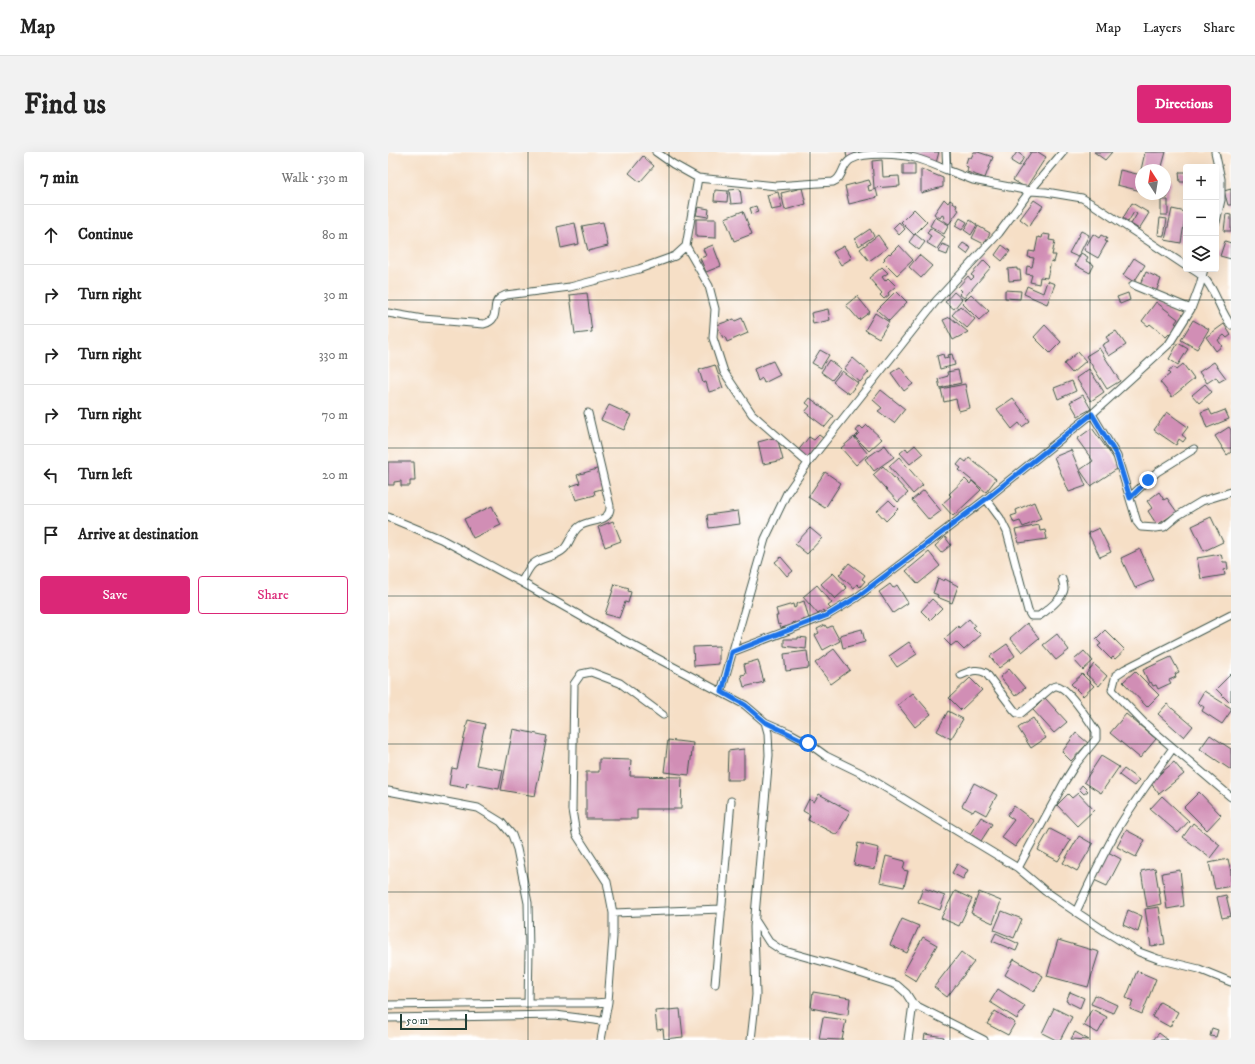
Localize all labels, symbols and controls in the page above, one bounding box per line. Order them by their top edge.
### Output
text: Map [20,16,55,39]
text: Map [1095,19,1121,37]
text: Layers [1143,19,1181,37]
text: Share [1203,19,1235,37]
button: Directions [1137,85,1231,123]
text: Find us [24,87,106,122]
north arrow [1135,164,1171,200]
map controls [1183,164,1219,272]
button: + [1183,164,1219,200]
text: 7 min [40,167,79,189]
text: Walk · 530 m [281,170,348,186]
button: − [1183,200,1219,236]
icon: ahead [40,224,62,246]
text: Continue [78,225,133,244]
text: 80 m [322,227,348,243]
button: layers [1183,236,1219,272]
icon: right [40,284,62,306]
text: Turn right [78,285,141,304]
text: 30 m [324,287,348,303]
icon: right [40,344,62,366]
text: Turn right [78,345,141,364]
text: 330 m [319,347,348,363]
icon: right [40,404,62,426]
text: Turn right [78,405,141,424]
text: 70 m [322,407,348,423]
icon: left [40,464,62,486]
text: Turn left [78,465,132,484]
text: 20 m [322,467,348,483]
route end [1139,471,1157,489]
icon: arrive [40,524,62,546]
text: Arrive at destination [78,525,198,544]
button: Save [40,576,190,614]
button: Share [198,576,348,614]
route start [799,734,817,752]
scale bar [400,1012,467,1031]
text: 50 m [406,1014,428,1028]

